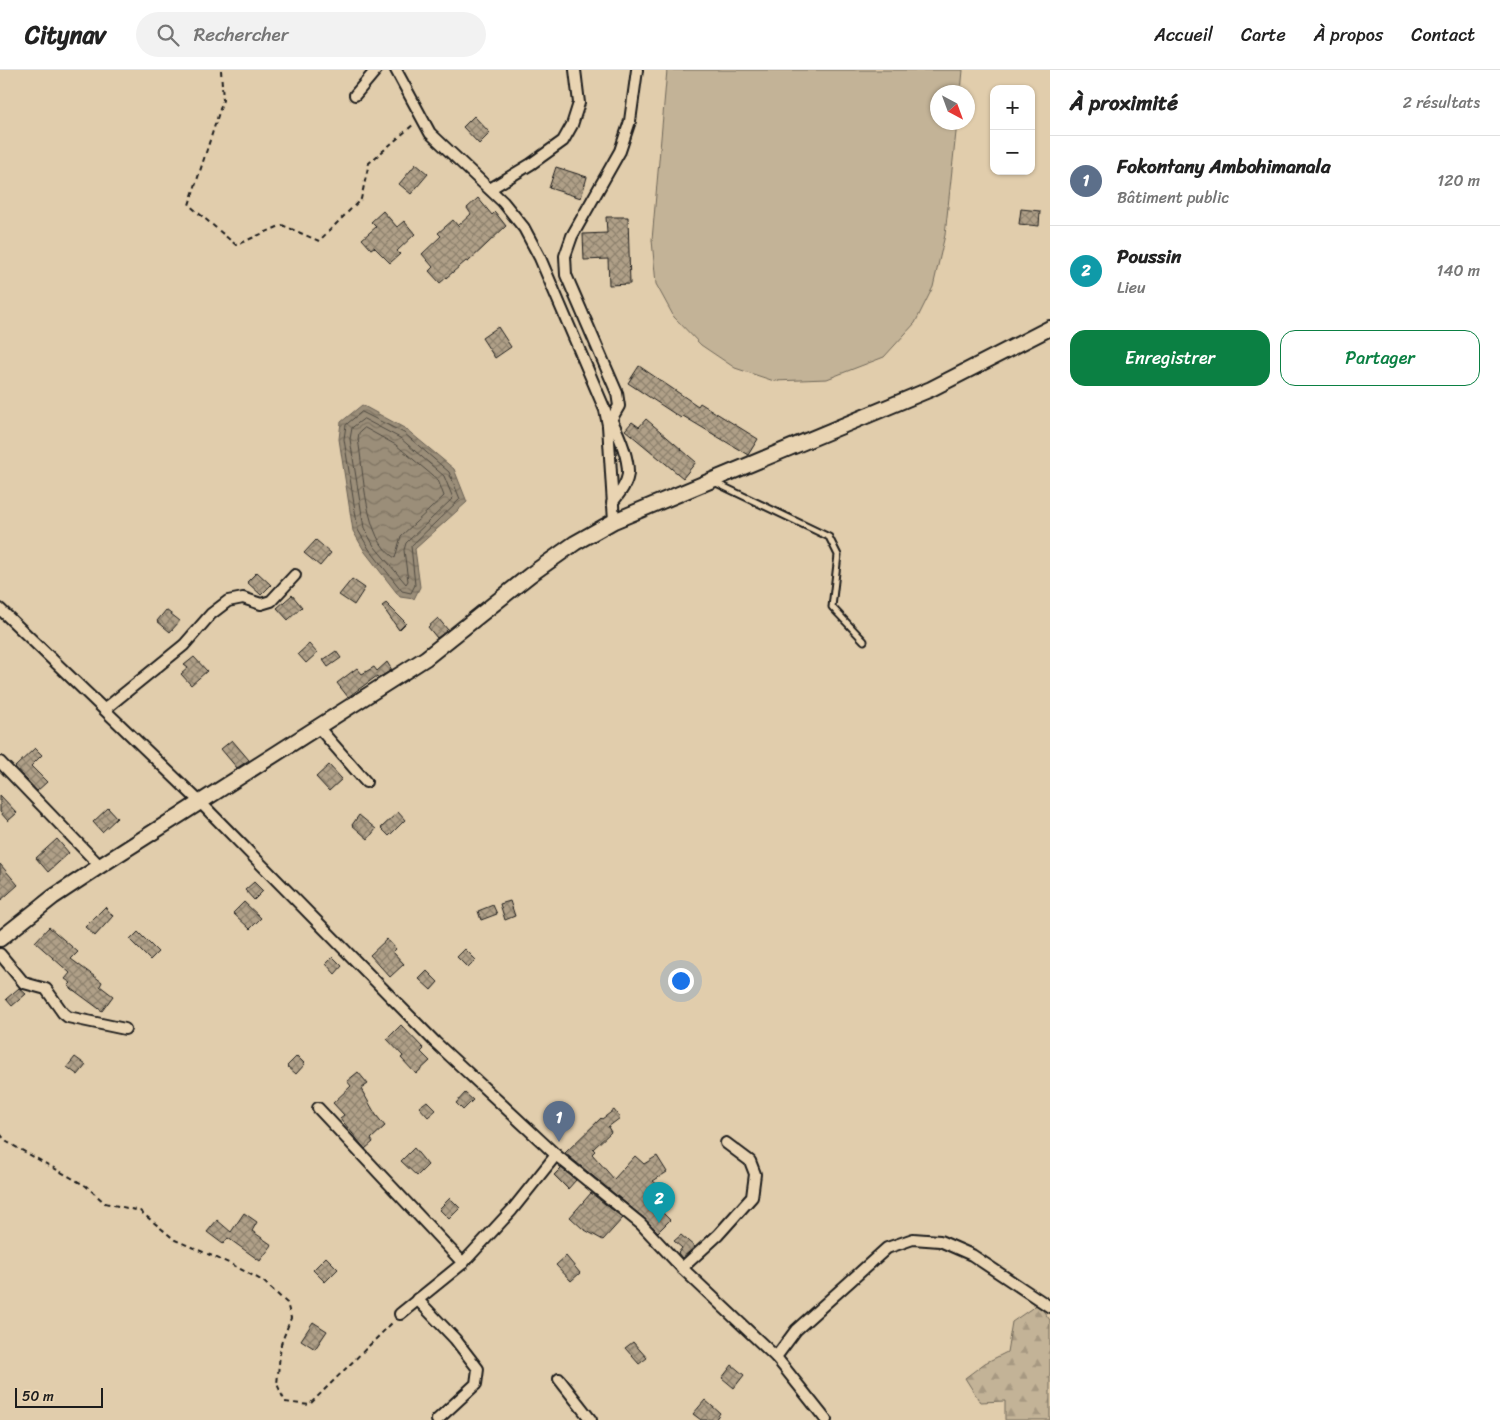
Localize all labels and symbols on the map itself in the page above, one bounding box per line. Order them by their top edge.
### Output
north arrow [930,85,975,130]
your location [668,968,694,994]
pin: 1 [543,1101,575,1142]
pin: 2 [643,1182,675,1223]
scale bar [15,1385,102,1408]

